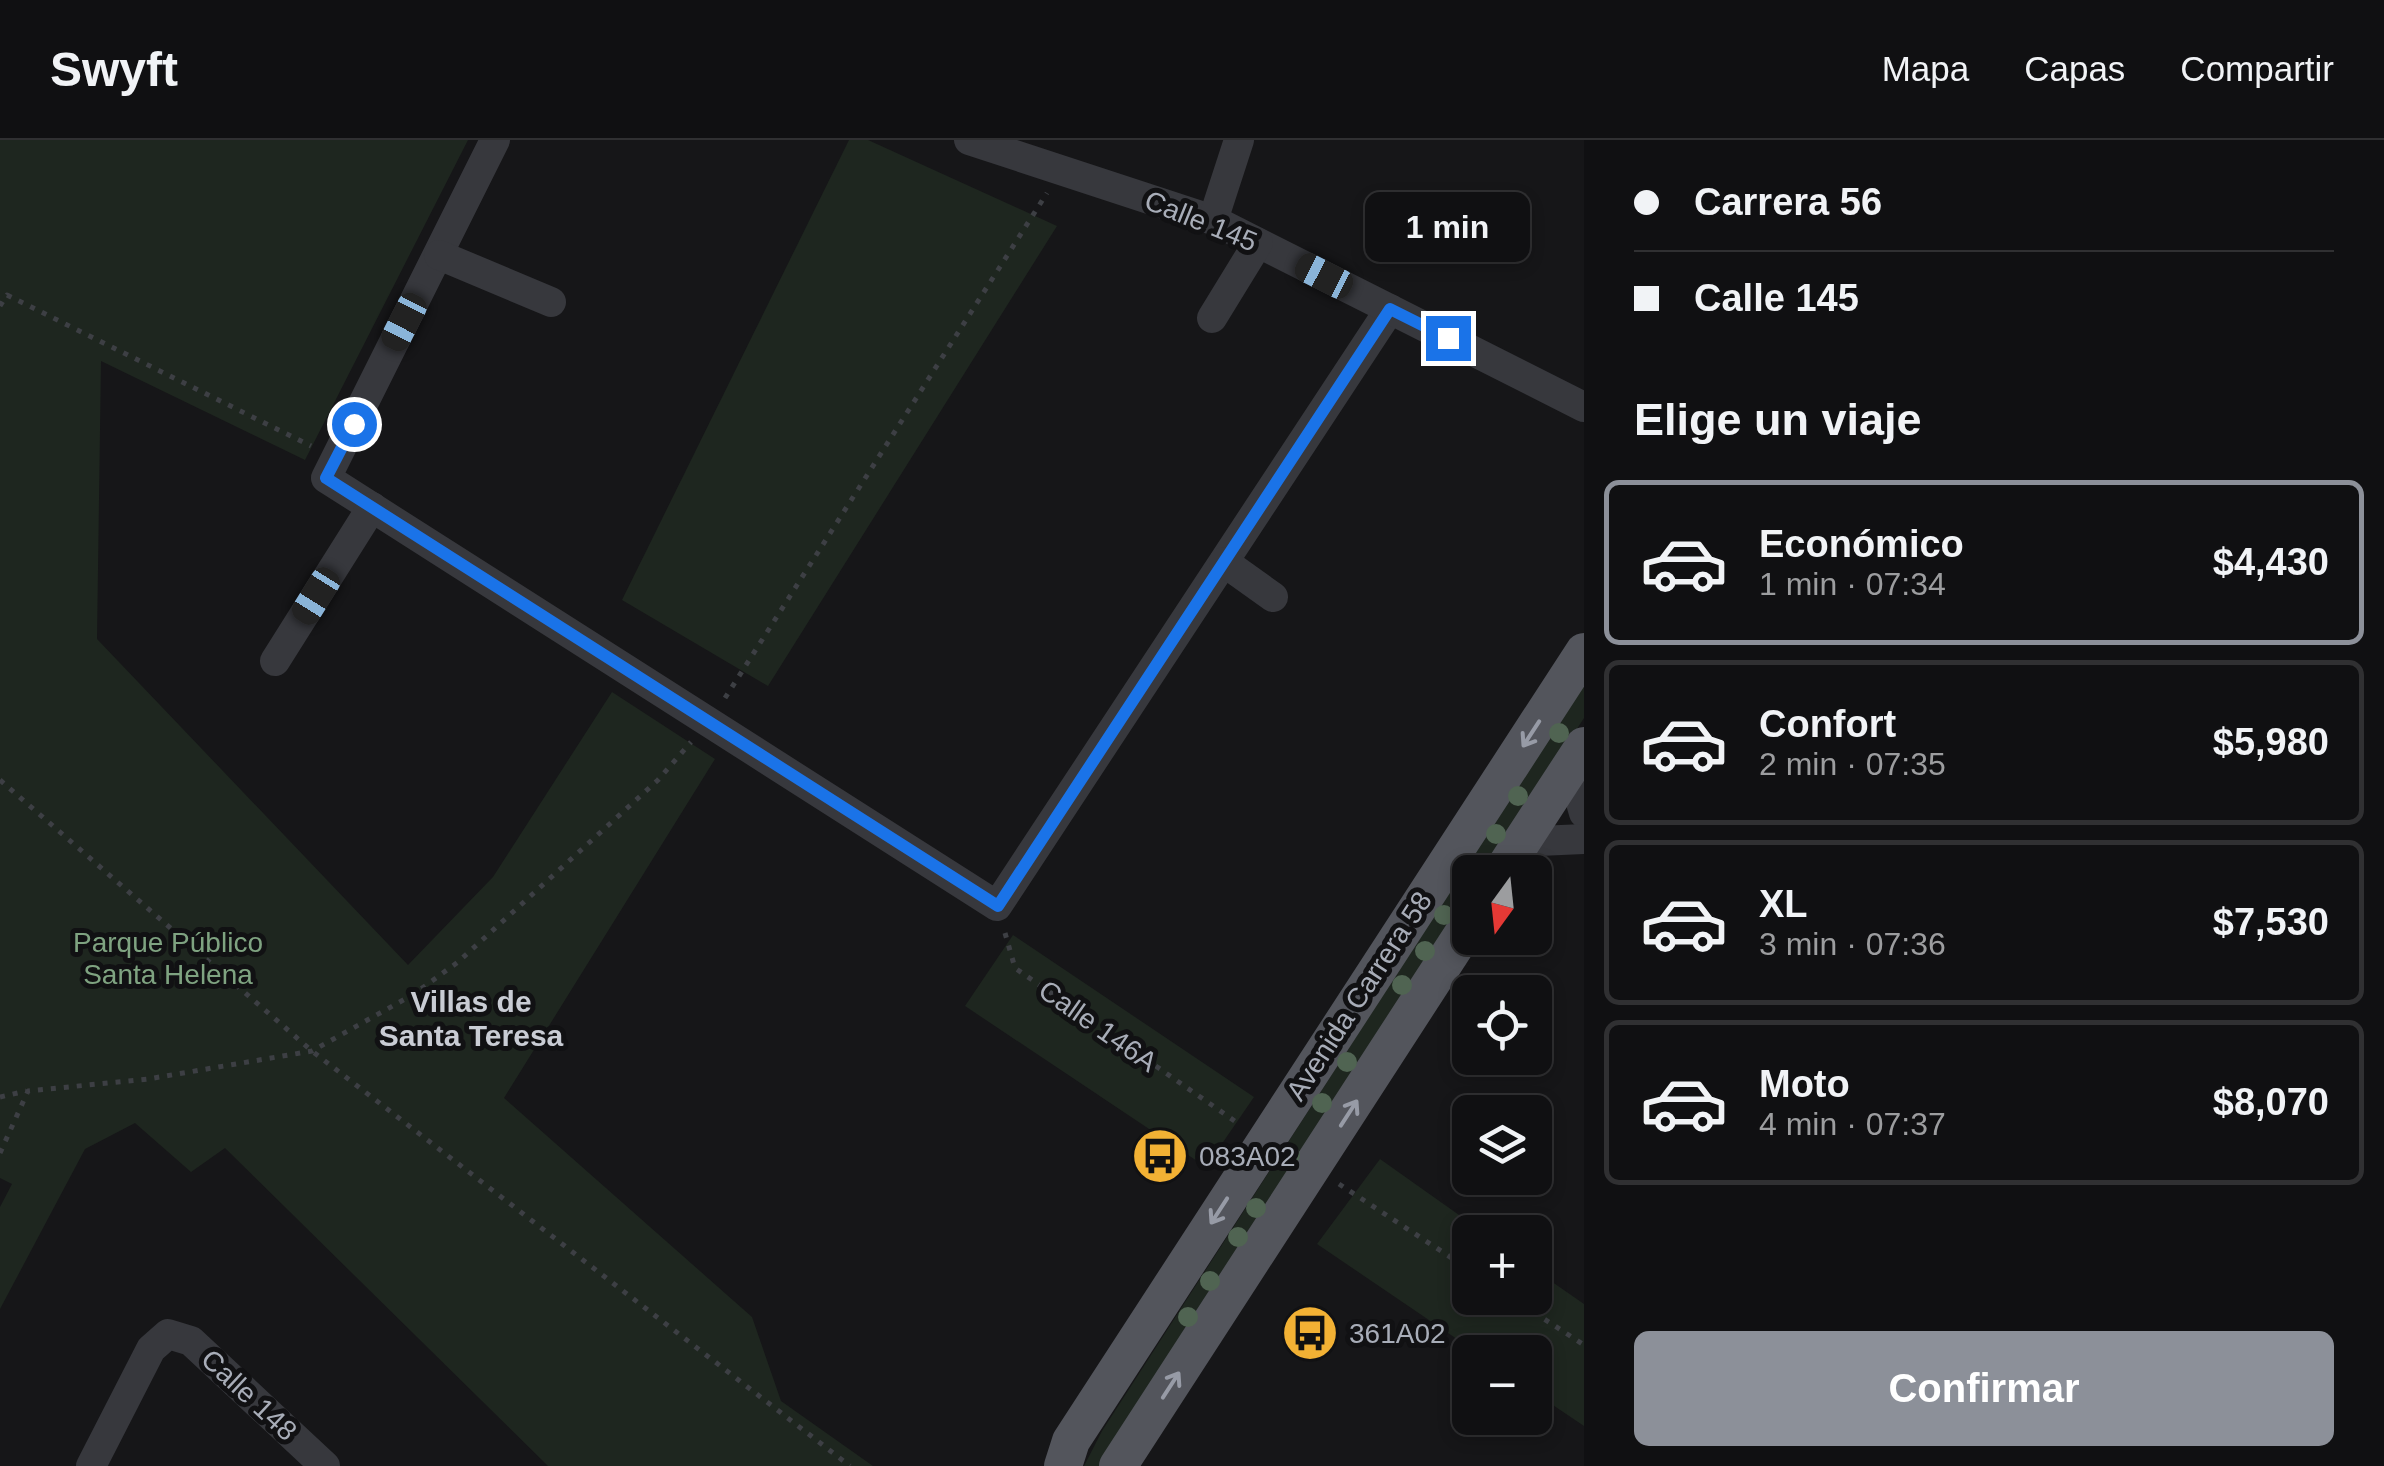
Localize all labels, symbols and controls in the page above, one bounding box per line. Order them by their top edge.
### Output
text: Swyft [50,43,178,96]
text: Mapa [1882,49,1969,88]
text: Capas [2024,49,2125,88]
text: Compartir [2180,49,2334,88]
text: Carrera 56 [1694,181,1882,223]
street label: Calle 145 [1140,184,1262,258]
callout: 1 min [1366,193,1530,263]
text: 1 min [1406,209,1489,245]
car [1290,249,1358,303]
text: Calle 145 [1694,277,1859,319]
car [377,288,431,356]
route end [1426,316,1471,361]
text: Elige un viaje [1634,394,1922,445]
route start [332,402,377,447]
icon: car [1639,518,1729,608]
text: Económico [1759,523,1964,565]
text: $4,430 [2213,541,2329,583]
car [287,563,345,629]
text: 1 min · 07:34 [1759,566,1946,602]
icon: car [1639,698,1729,788]
text: Confort [1759,703,1896,745]
one-way arrow [1520,719,1541,748]
text: $5,980 [2213,721,2329,763]
text: 2 min · 07:35 [1759,746,1946,782]
north arrow [1452,855,1552,955]
map controls [1452,855,1552,1435]
icon: car [1639,878,1729,968]
text: XL [1759,883,1808,925]
street label: Avenida Carrera 58 [1280,886,1438,1106]
text: $7,530 [2213,901,2329,943]
text: 3 min · 07:36 [1759,926,1946,962]
park label: Parque Público Santa Helena [73,927,263,990]
street label: Calle 146A [1033,974,1163,1078]
button: locate [1452,975,1552,1075]
district label: Villas de Santa Teresa [379,985,564,1052]
icon: car [1639,1058,1729,1148]
text: Moto [1759,1063,1850,1105]
text: $8,070 [2213,1081,2329,1123]
button: layers [1452,1095,1552,1195]
one-way arrow [1339,1099,1360,1127]
text: 4 min · 07:37 [1759,1106,1946,1142]
bus stop icon: 083A02 [1130,1126,1190,1186]
place label: 083A02 [1199,1141,1296,1172]
one-way arrow [1209,1197,1230,1225]
button: + [1452,1215,1552,1315]
bus stop icon: 361A02 [1280,1303,1340,1363]
place label: 361A02 [1349,1318,1446,1349]
button: Confirmar [1634,1331,2334,1446]
button: − [1452,1335,1552,1435]
street label: Calle 148 [195,1343,303,1447]
one-way arrow [1161,1371,1182,1399]

